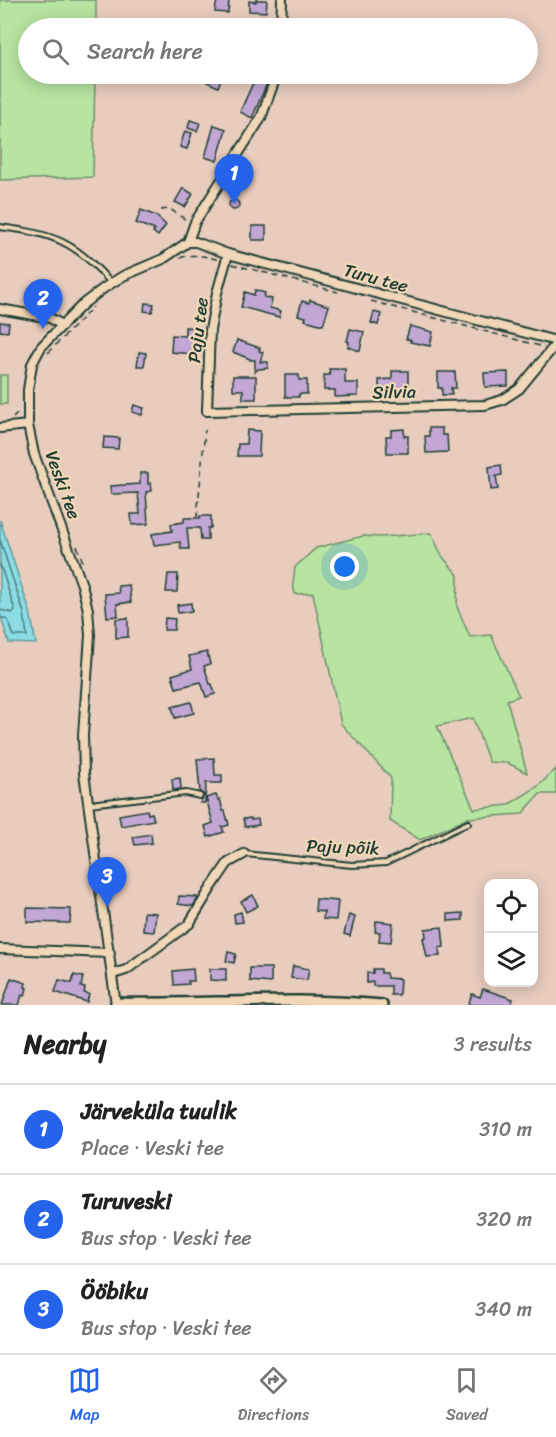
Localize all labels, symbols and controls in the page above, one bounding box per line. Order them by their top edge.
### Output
search box [18,18,538,84]
text: Search here [87,32,203,71]
icon: search [39,35,72,68]
pin: 1 [214,154,254,204]
street label: Turu tee [340,254,412,302]
pin: 2 [24,280,63,329]
street label: Paju tee [178,295,218,365]
street label: Silvia [372,376,416,408]
street label: Veski tee [36,446,90,524]
your location [330,552,359,581]
street label: Paju põik [306,830,380,864]
pin: 3 [88,858,126,907]
map controls [484,879,538,987]
button: locate [484,879,538,933]
button: layers [484,933,538,987]
text: Nearby [24,1021,106,1067]
text: 3 results [454,1027,532,1062]
text: Järveküla tuulik [81,1092,237,1131]
text: 1 [39,1112,48,1147]
text: 310 m [479,1112,532,1147]
text: Place · Veski tee [81,1131,224,1166]
text: Turuveski [81,1182,171,1221]
text: 2 [38,1202,49,1237]
text: 320 m [476,1202,532,1237]
text: Bus stop · Veski tee [81,1221,252,1256]
text: Ööbiku [81,1272,148,1311]
text: 3 [38,1292,49,1327]
text: 340 m [475,1292,532,1327]
text: Bus stop · Veski tee [81,1311,252,1346]
tab: Map [68,1364,101,1429]
tab: Directions [238,1364,309,1429]
tab: Saved [446,1364,488,1429]

